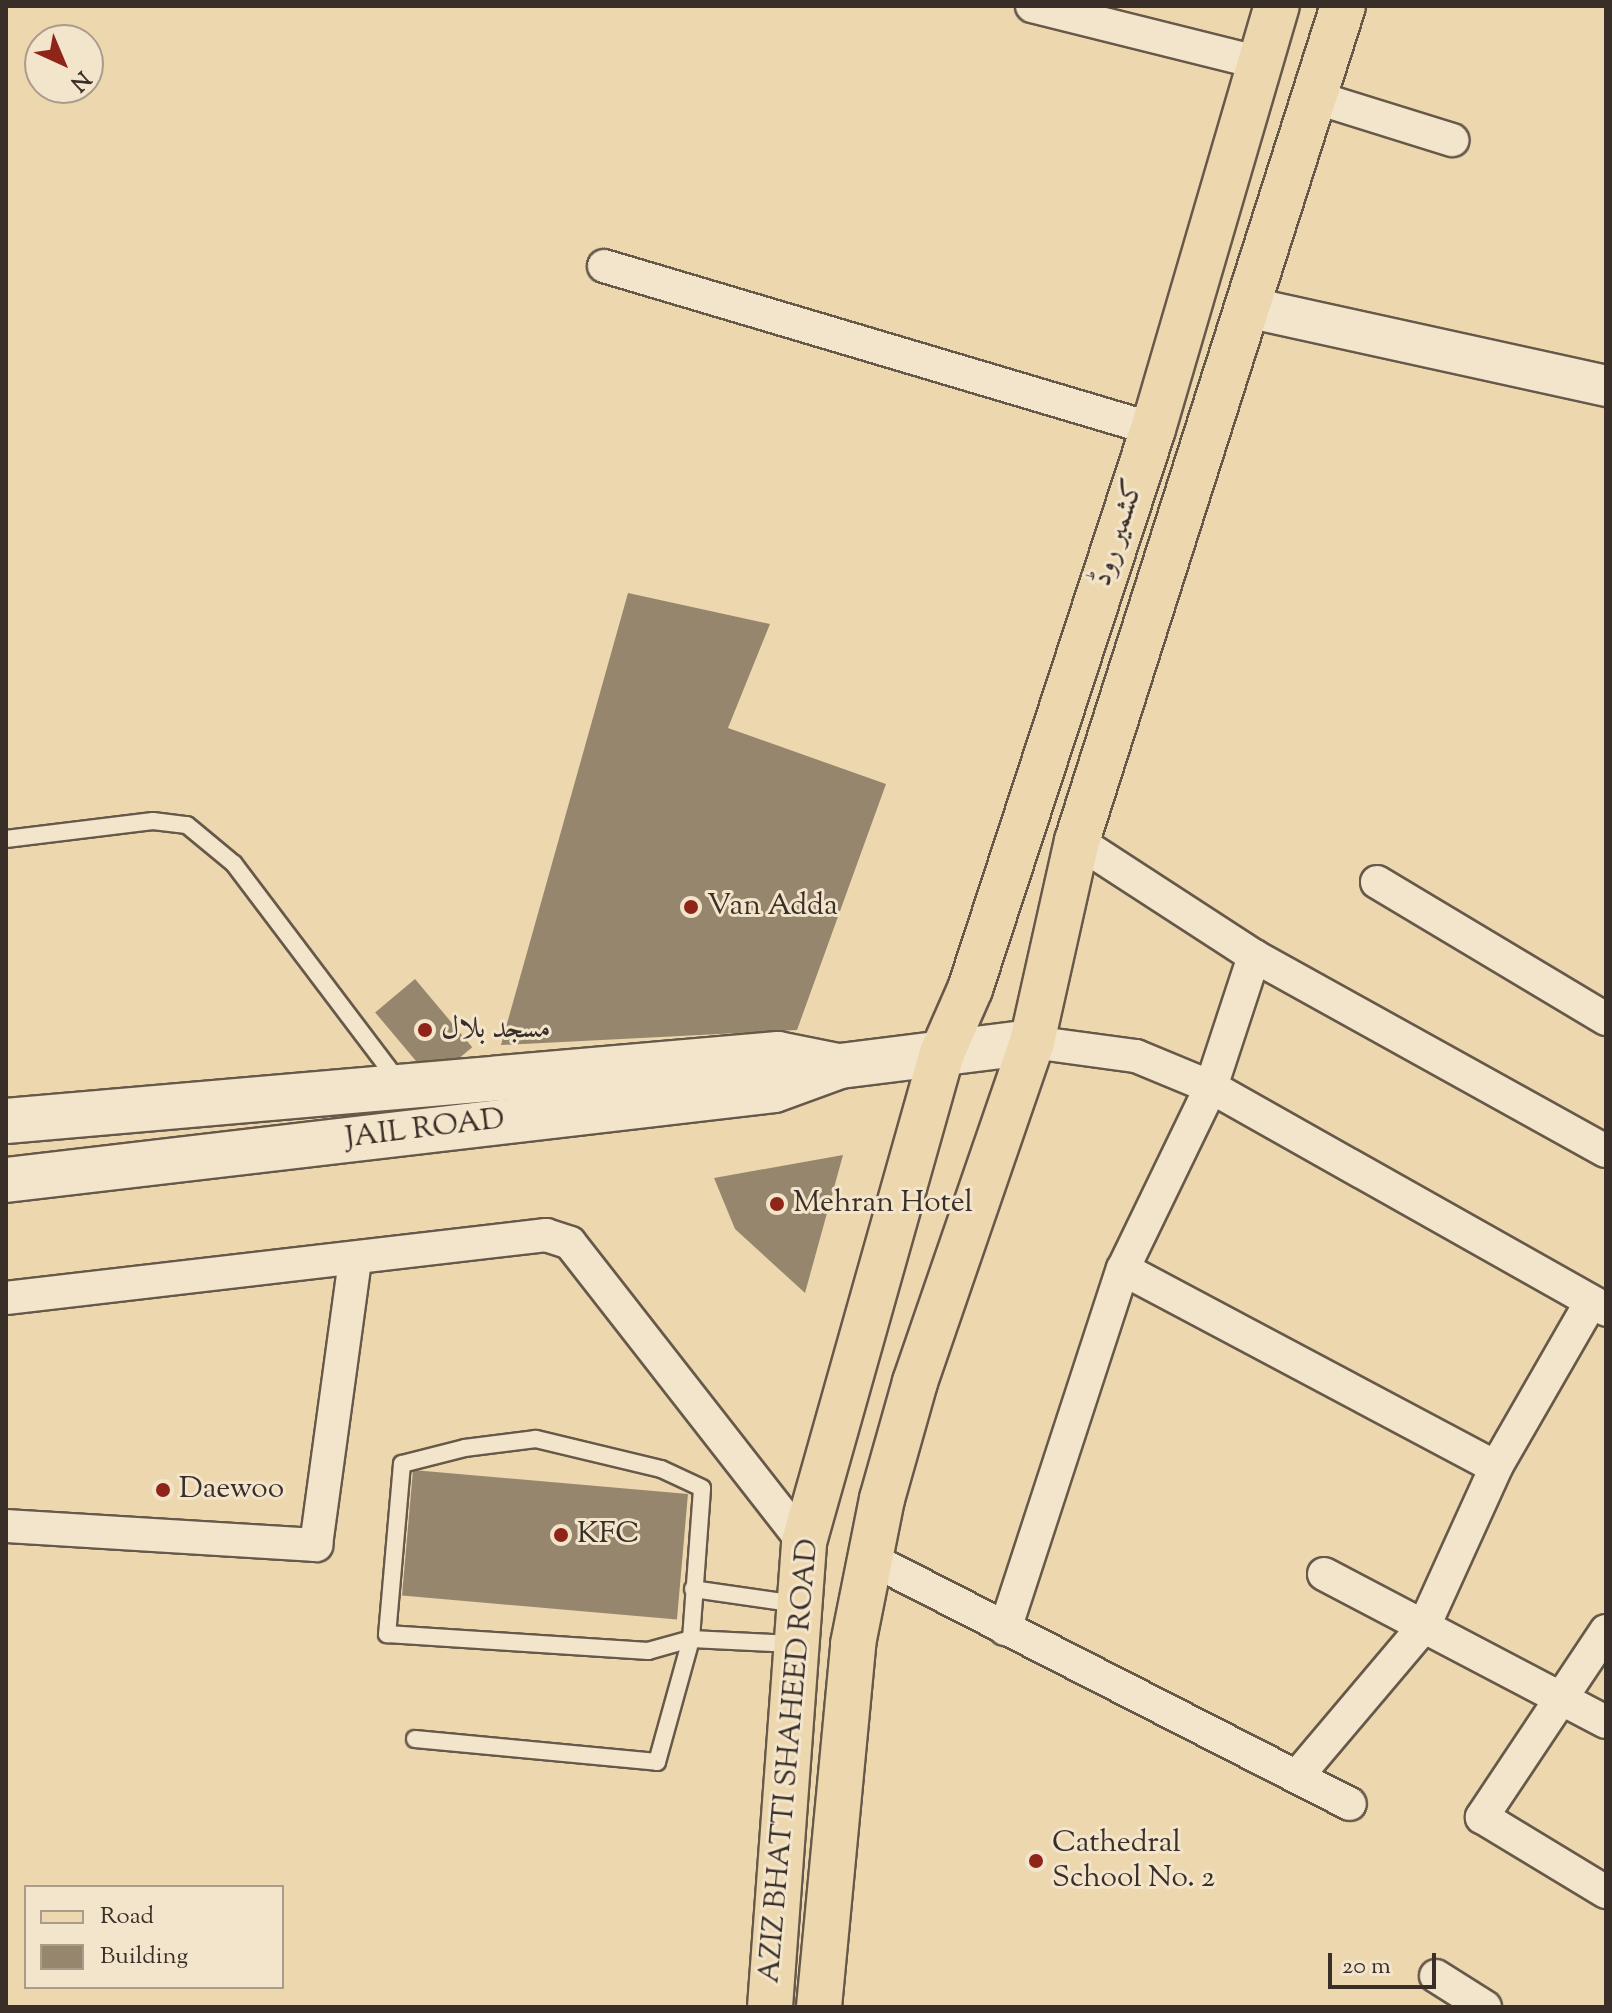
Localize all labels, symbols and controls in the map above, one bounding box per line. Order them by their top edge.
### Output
north arrow [24,24,104,104]
text: N [62,62,97,97]
street label: کشمیر روڈ [1085,475,1153,591]
place label: Van Adda [707,889,838,925]
marker: Van Adda [682,898,700,916]
place label: مسجد بلال [441,1012,551,1048]
marker: مسجد بلال [416,1021,434,1039]
street label: JAIL ROAD [343,1102,507,1158]
place label: Mehran Hotel [793,1186,973,1222]
marker: Mehran Hotel [768,1195,786,1213]
place label: Daewoo [179,1472,284,1508]
marker: Daewoo [154,1481,172,1499]
place label: KFC [577,1517,640,1553]
marker: KFC [552,1526,570,1544]
street label: AZIZ BHATTI SHAHEED ROAD [753,1537,827,1985]
place label: Cathedral School No. 2 [1052,1826,1215,1896]
marker: Cathedral School No. 2 [1027,1852,1045,1870]
legend [24,1885,284,1989]
text: Road [100,1900,154,1934]
scale bar [1332,1937,1440,1987]
text: Building [100,1940,188,1974]
text: 20 m [1342,1950,1391,1984]

